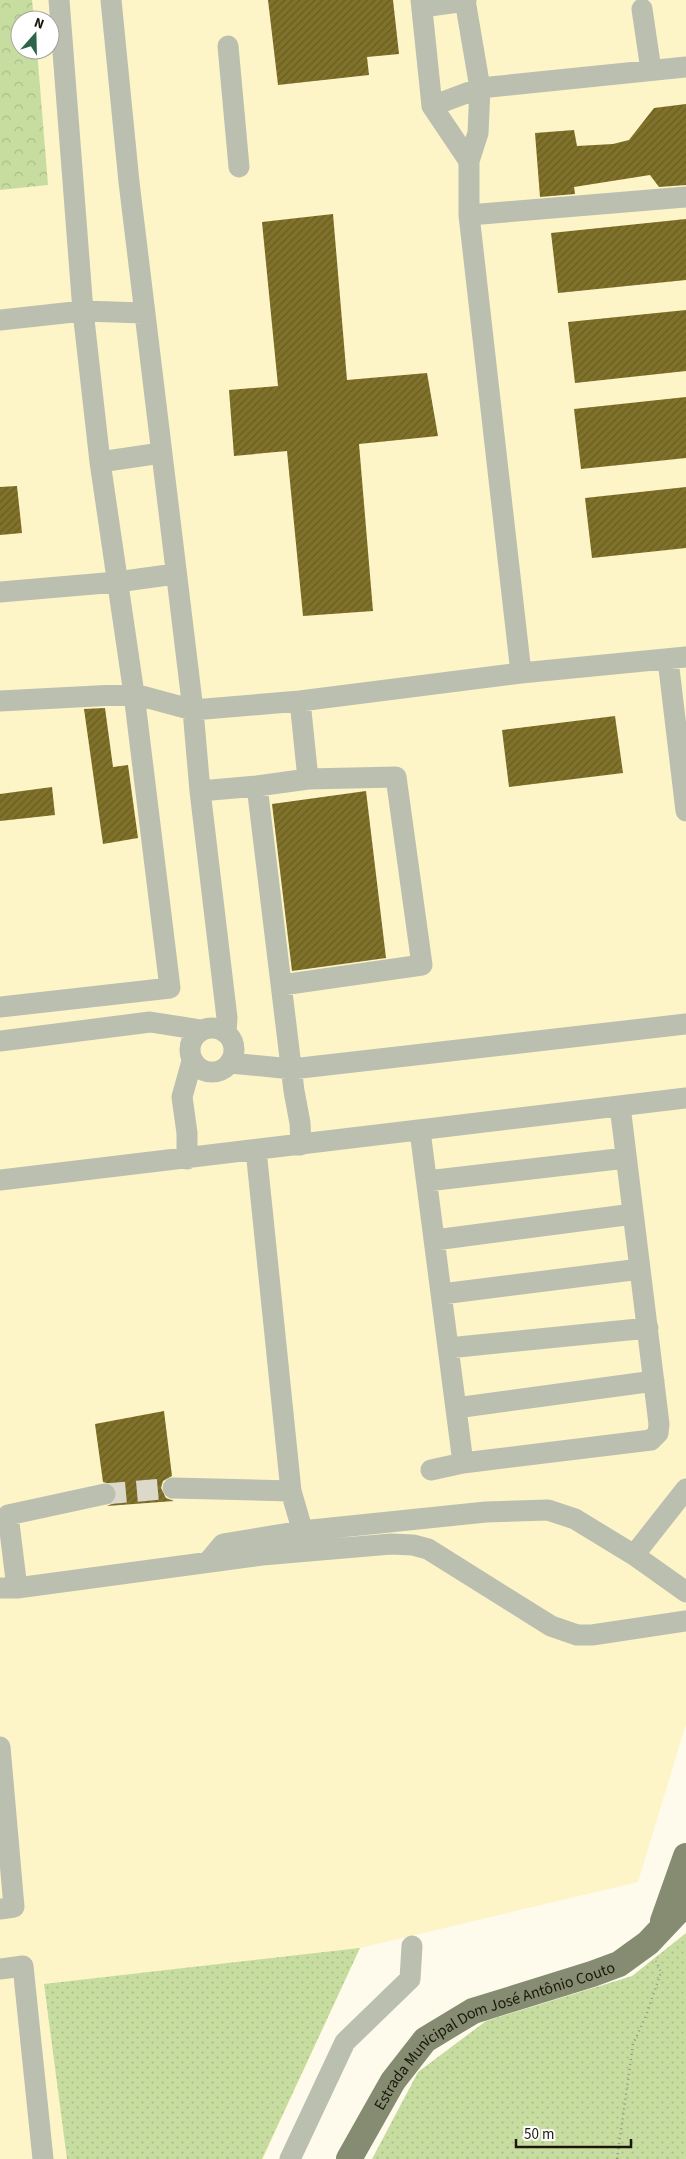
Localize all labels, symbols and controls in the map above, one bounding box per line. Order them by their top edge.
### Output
north arrow [10,10,60,60]
text: N [31,13,47,35]
street label: Estrada Municipal Dom José Antônio Couto [369,1956,618,2114]
scale bar [516,2116,631,2148]
text: 50 m [524,2124,554,2145]

